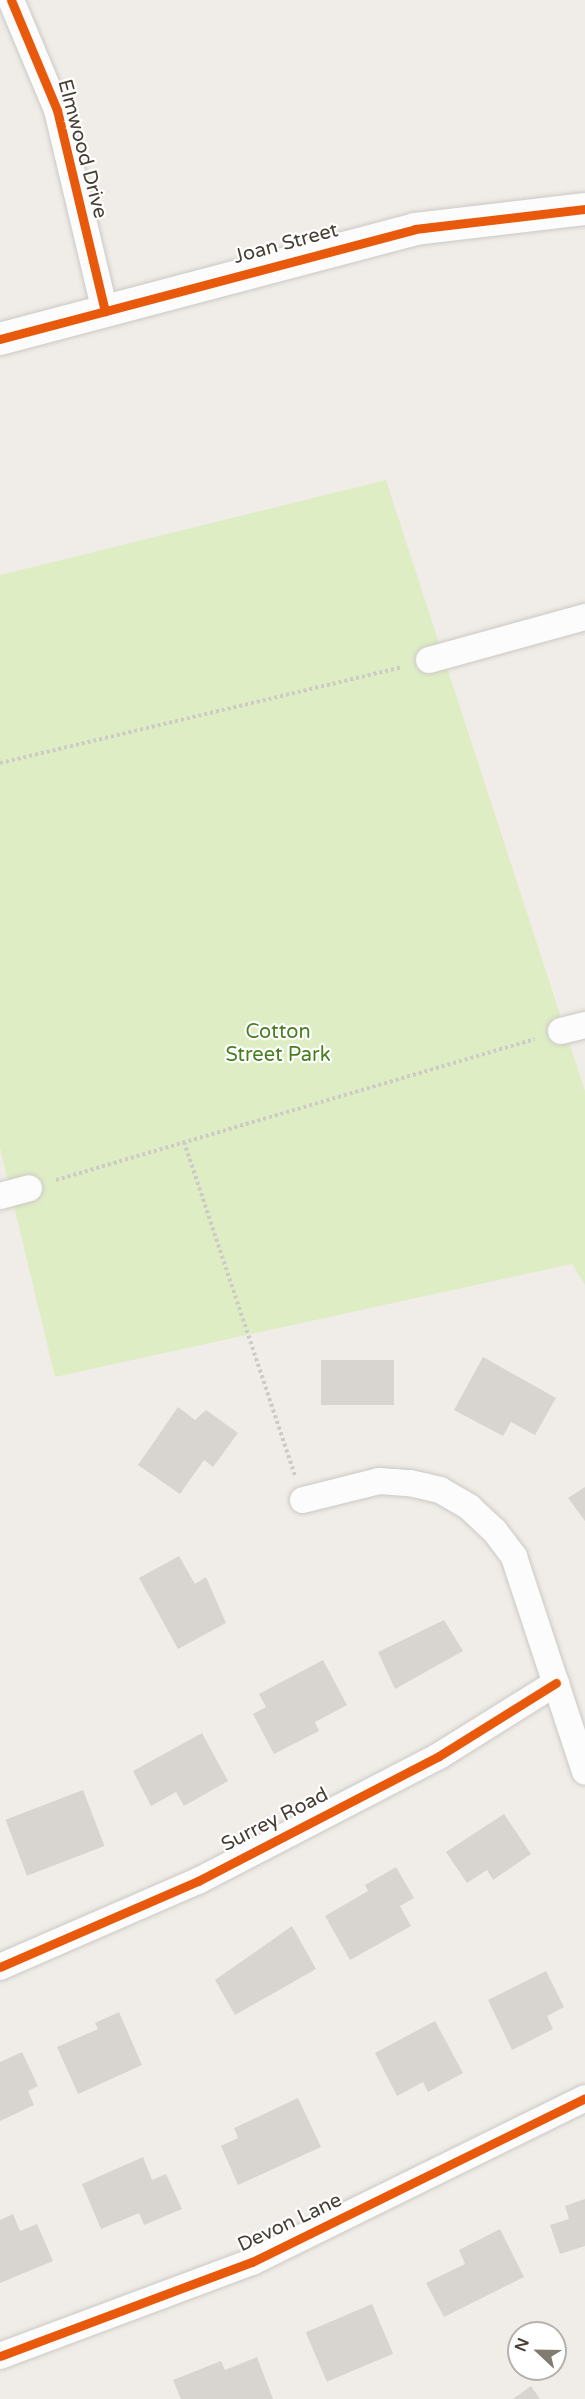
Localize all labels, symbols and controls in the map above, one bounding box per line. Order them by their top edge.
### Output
street label: Elmwood Drive [52,77,112,221]
street label: Joan Street [231,219,341,269]
park label: Cotton Street Park [225,1020,331,1067]
street label: Surrey Road [218,1783,332,1857]
street label: Devon Lane [234,2188,346,2258]
north arrow [507,2321,567,2381]
text: N [510,2335,534,2355]

